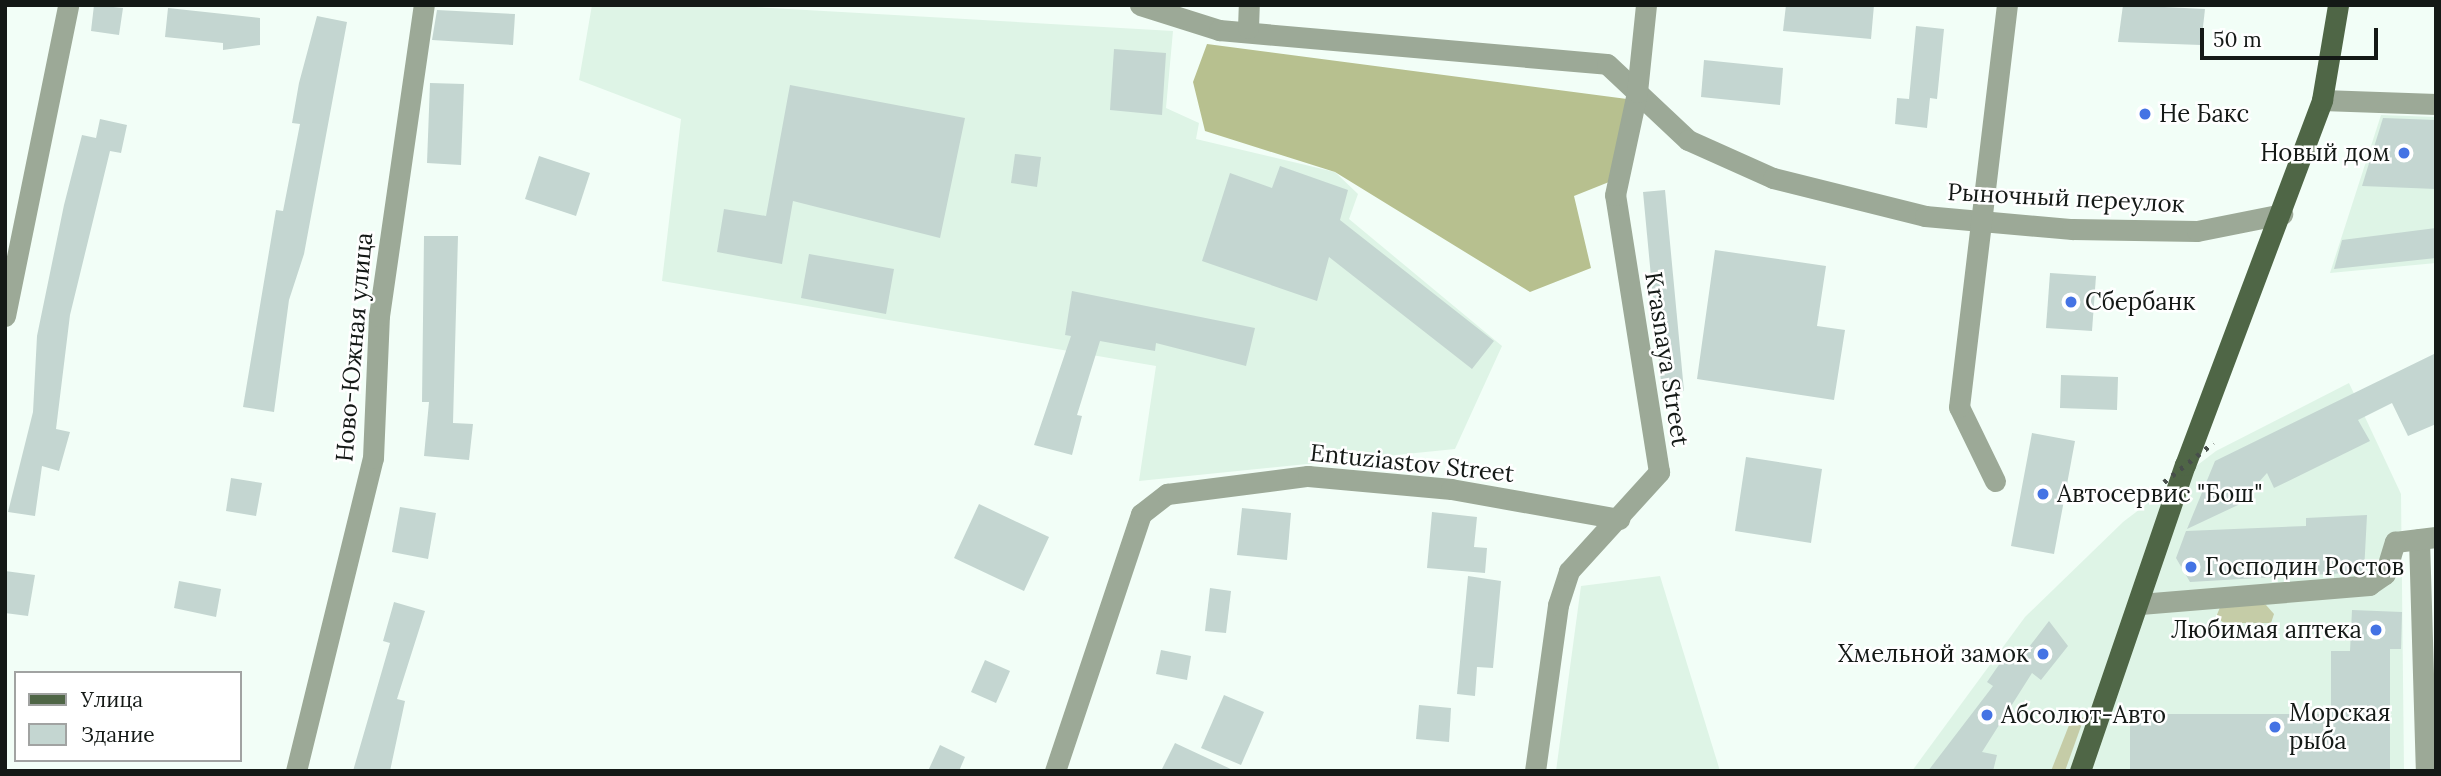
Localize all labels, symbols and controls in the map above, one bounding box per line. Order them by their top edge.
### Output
scale bar [2203,14,2382,58]
text: 50 m [2213,26,2262,53]
place label: Не Бакс [2159,100,2249,128]
marker: Не Бакс [2137,106,2153,122]
place label: Новый дом [2260,139,2390,167]
marker: Новый дом [2396,145,2412,161]
street label: Рыночный переулок [1947,177,2185,219]
street label: Ново-Южная улица [330,231,378,463]
street label: Krasnaya Street [1639,270,1695,448]
place label: Сбербанк [2085,288,2195,316]
marker: Сбербанк [2063,294,2079,310]
street label: Entuziastov Street [1309,438,1515,488]
place label: Автосервис "Бош" [2057,480,2263,508]
marker: Автосервис "Бош" [2035,486,2051,502]
place label: Господин Ростов [2205,553,2404,581]
marker: Господин Ростов [2183,559,2199,575]
place label: Любимая аптека [2171,616,2362,644]
marker: Любимая аптека [2368,622,2384,638]
place label: Хмельной замок [1838,640,2029,668]
marker: Хмельной замок [2035,646,2051,662]
legend [14,671,242,762]
text: Улица [81,686,143,713]
place label: Морская рыба [2289,699,2390,755]
place label: Абсолют-Авто [2001,701,2166,729]
marker: Абсолют-Авто [1979,707,1995,723]
marker: Морская рыба [2267,719,2283,735]
text: Здание [81,721,155,748]

